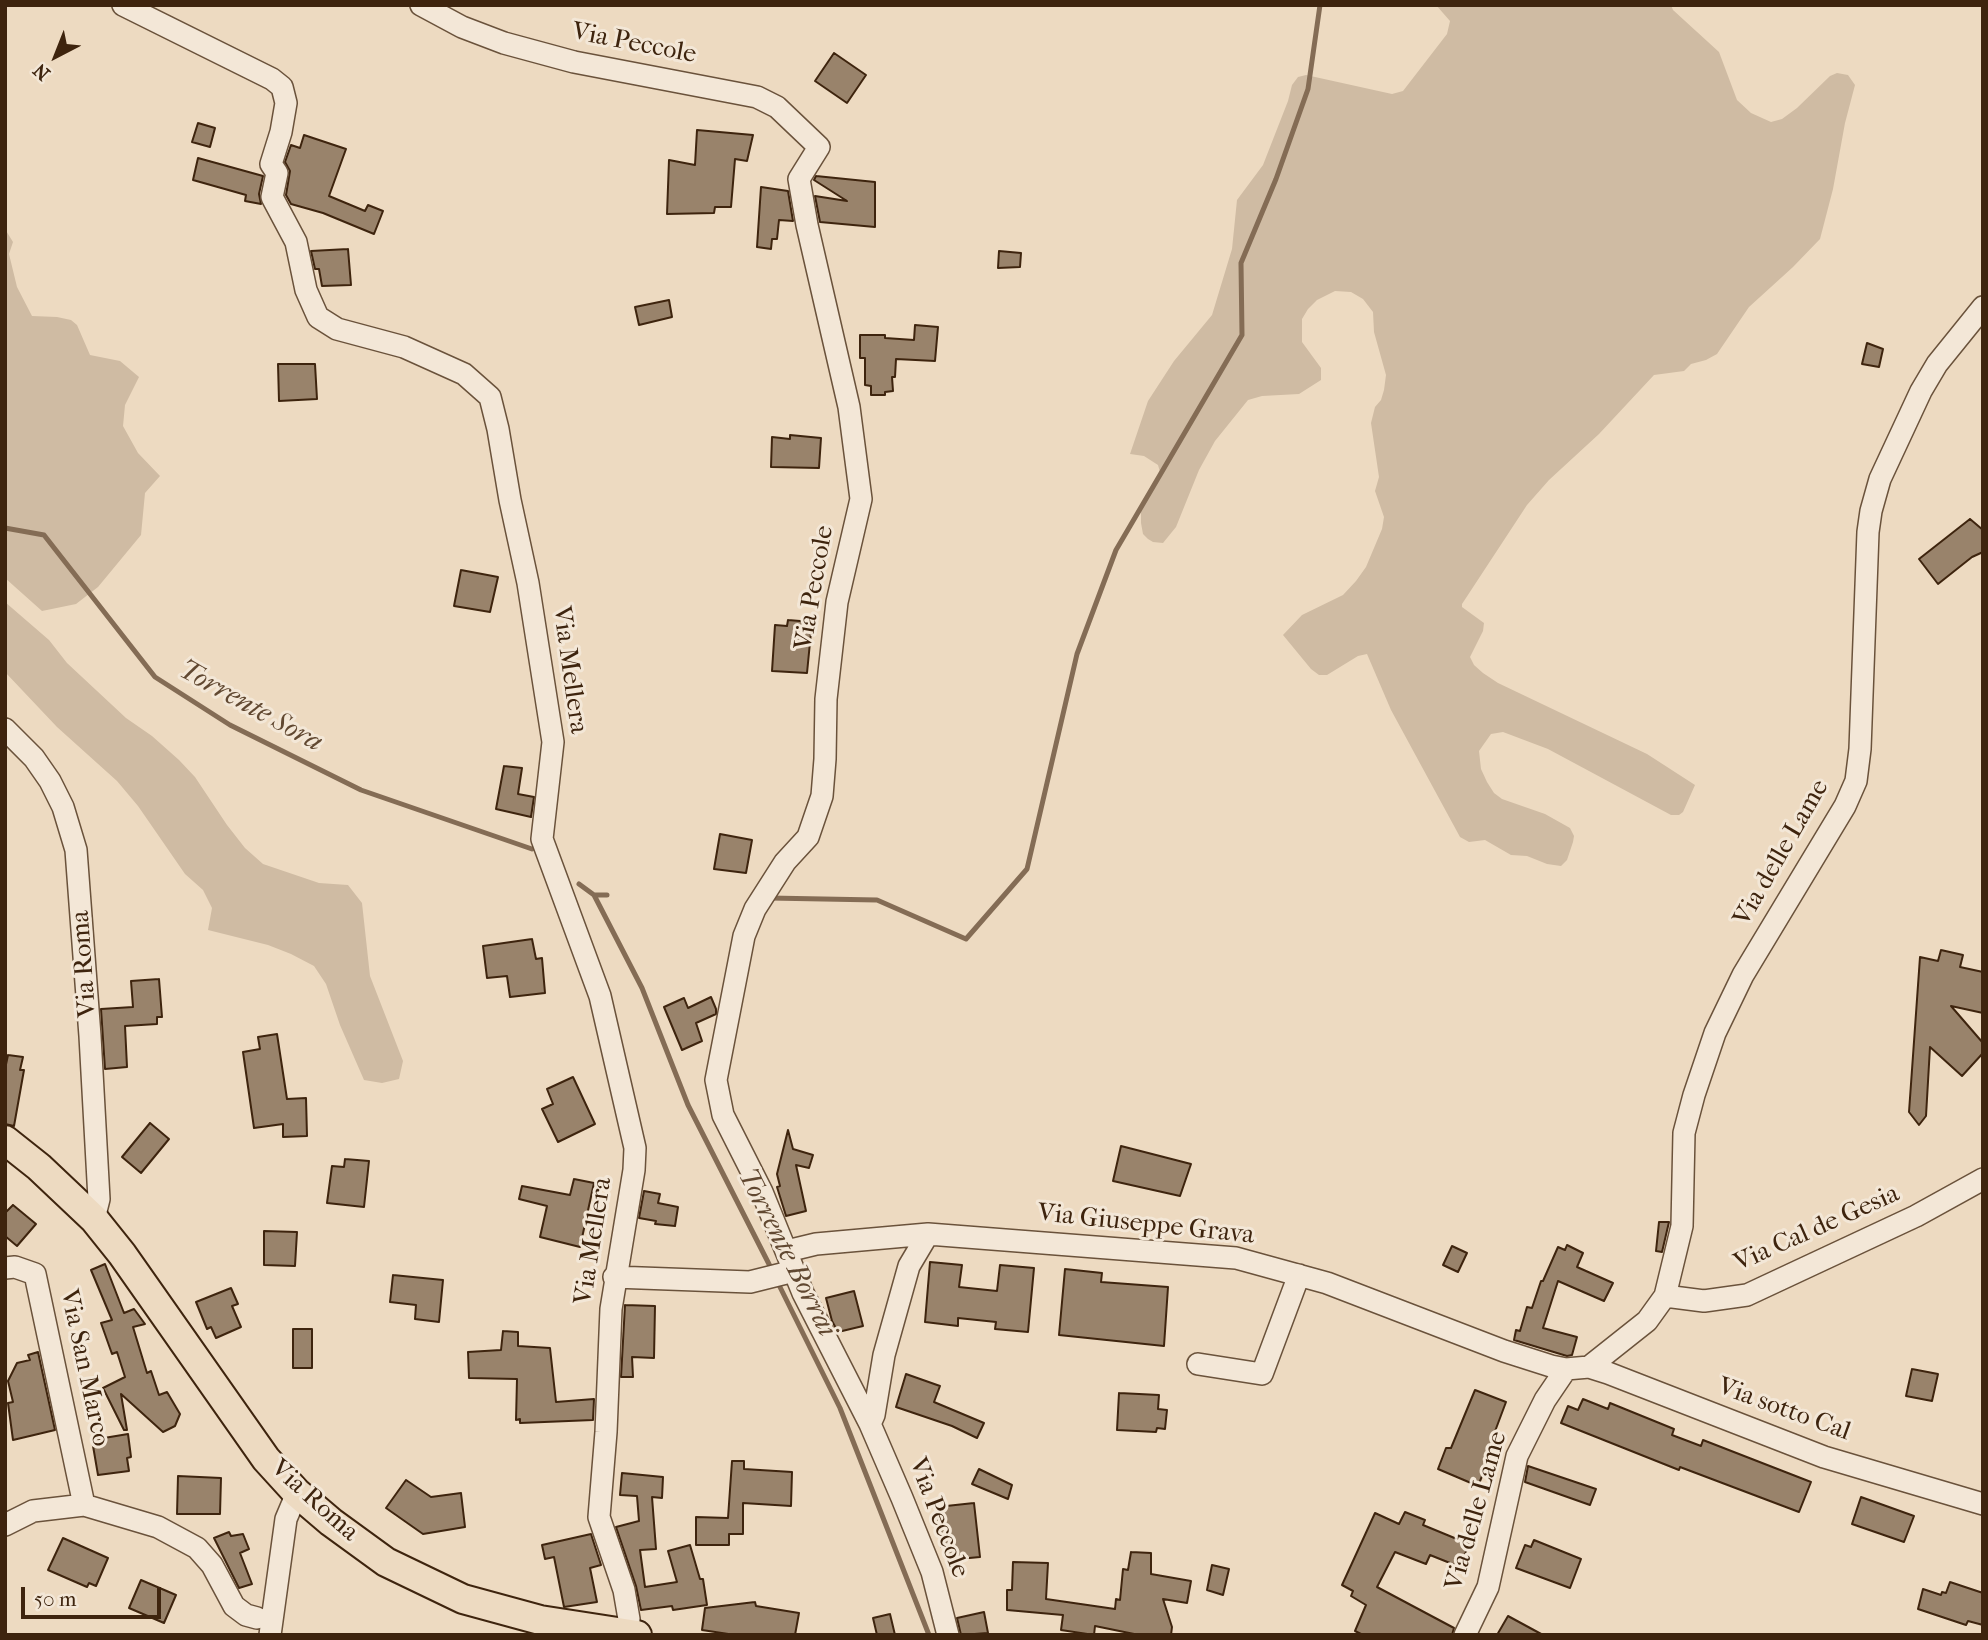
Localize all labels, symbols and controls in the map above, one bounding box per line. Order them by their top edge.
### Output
street label: Via Peccole [569,17,699,71]
north arrow [21,21,91,91]
text: N [29,59,55,85]
street label: Via Peccole [789,523,841,653]
street label: Via Mellera [545,604,593,736]
water label: Torrente Sora [172,654,328,760]
street label: Via delle Lame [1728,774,1836,932]
street label: Via Roma [66,909,104,1019]
water label: Torrente Borrai [729,1163,843,1343]
street label: Via Mellera [569,1175,619,1307]
street label: Via Cal de Gesia [1730,1179,1904,1279]
street label: Via Giuseppe Grava [1036,1198,1256,1252]
street label: Via San Marco [52,1287,116,1449]
street label: Via sotto Cal [1713,1372,1855,1448]
street label: Via delle Lame [1439,1428,1515,1594]
street label: Via Roma [264,1453,364,1549]
street label: Via Peccole [901,1454,975,1582]
scale bar [24,1574,164,1618]
text: 50 m [34,1587,77,1611]

